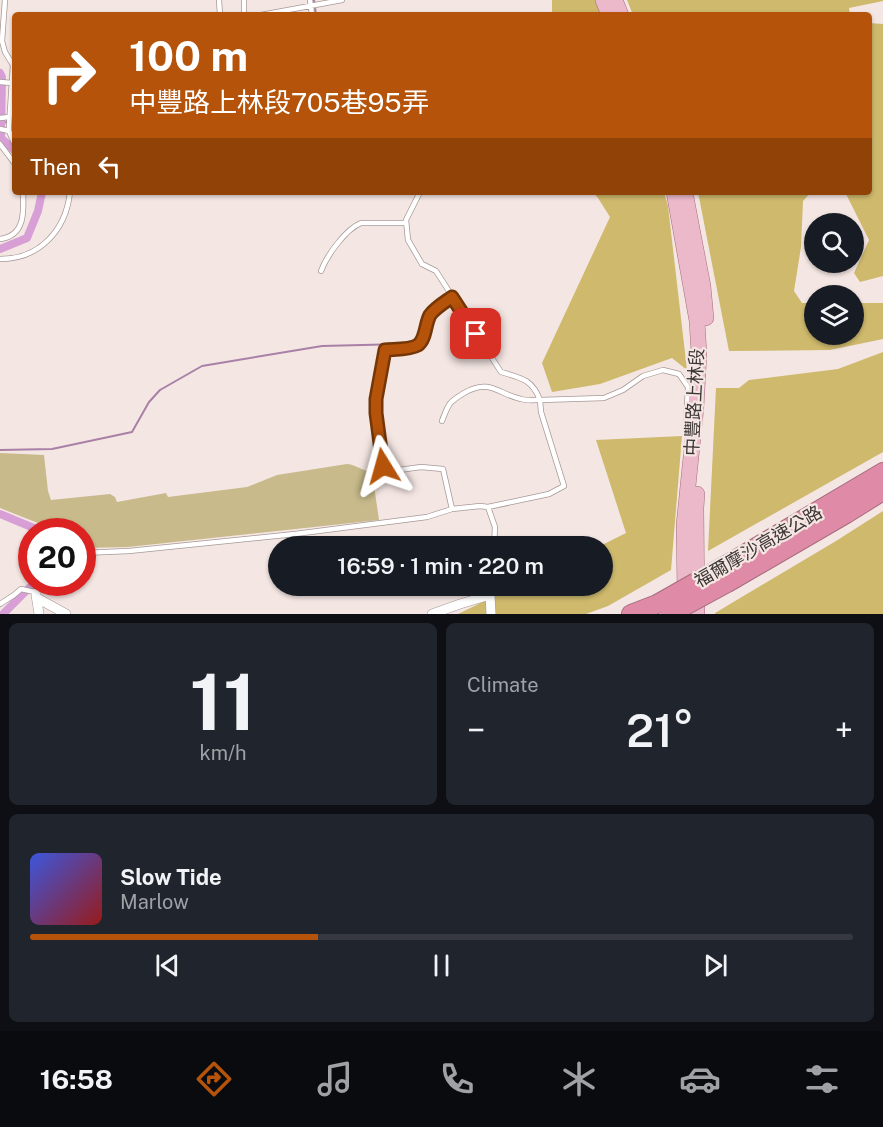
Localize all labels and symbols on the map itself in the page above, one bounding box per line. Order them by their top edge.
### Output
pin [450,308,501,359]
street label: 中豐路上林段 [681,348,707,456]
position arrow [351,434,415,498]
street label: 福爾摩沙高速公路 [690,501,826,591]
speed limit sign: 20 [18,518,96,596]

